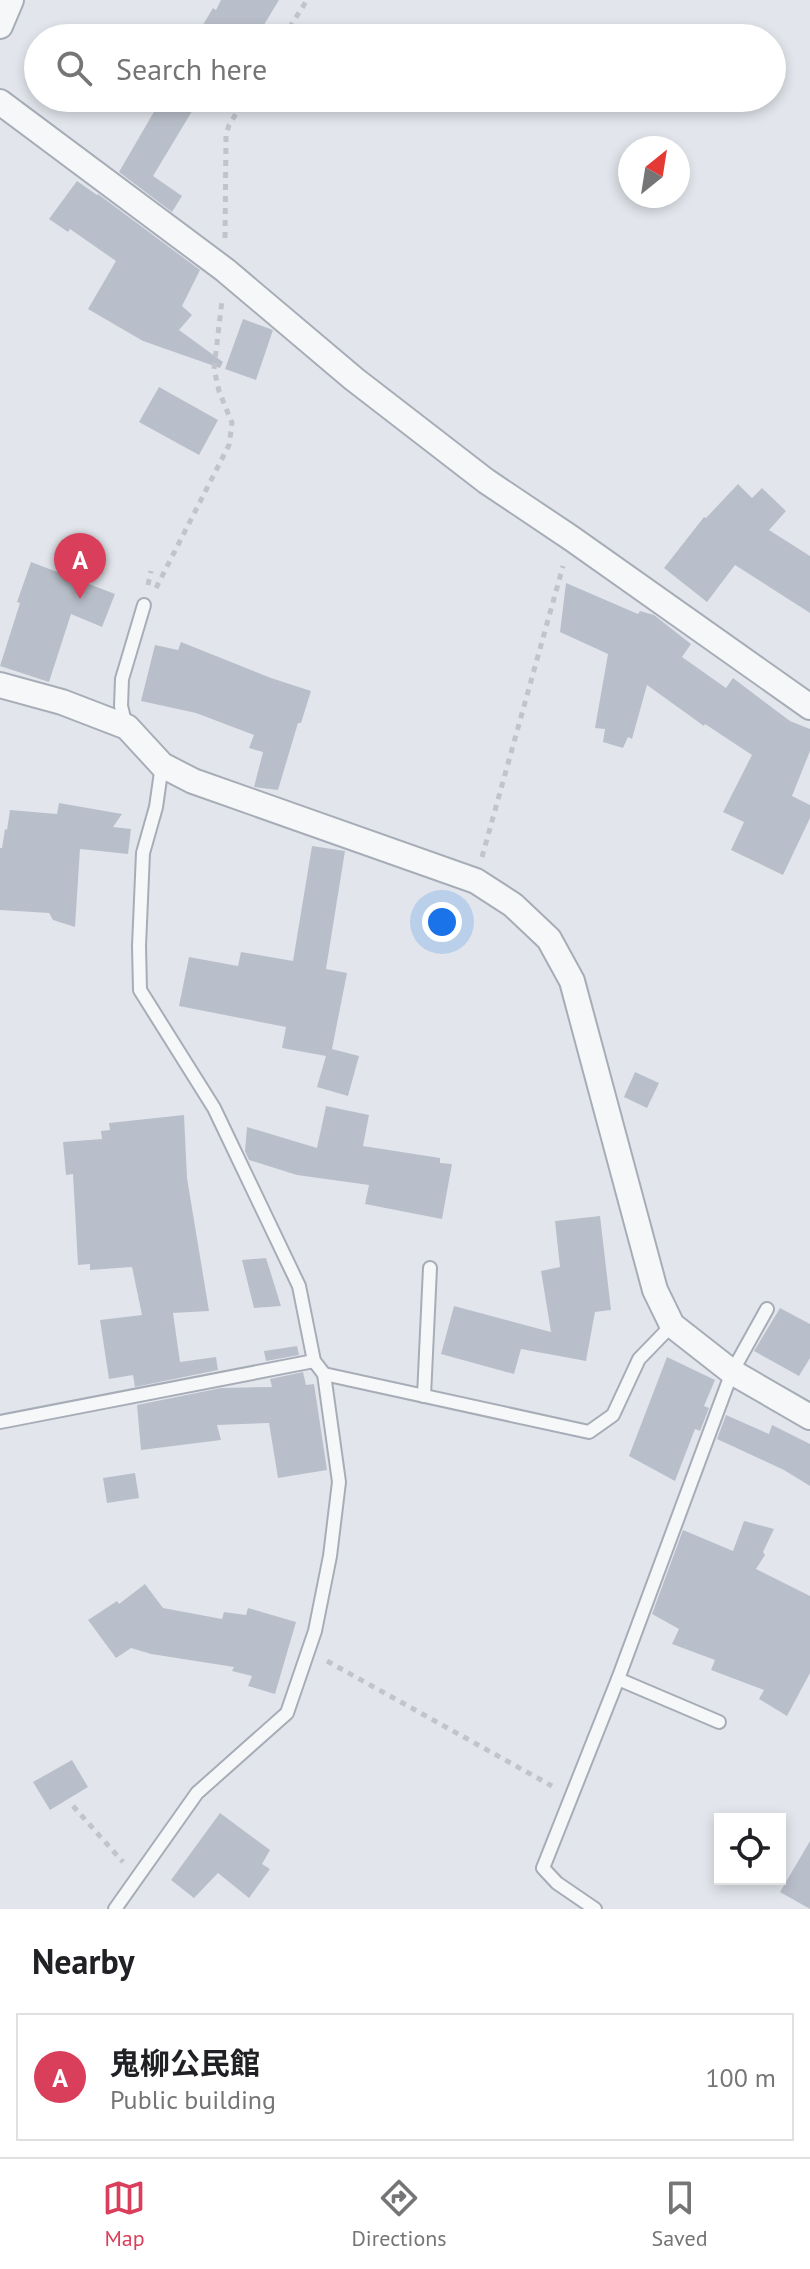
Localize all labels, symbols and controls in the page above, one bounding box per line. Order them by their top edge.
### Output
search box [24,24,786,112]
icon: search [52,46,96,90]
text: Search here [116,49,267,88]
north arrow [618,136,690,208]
pin: A [54,533,106,599]
your location [422,902,462,942]
map controls [714,1813,786,1885]
button: locate [714,1813,786,1885]
text: Nearby [32,1939,134,1983]
text: 鬼柳公民館 [110,2043,260,2082]
text: A [52,2061,68,2094]
text: 100 m [705,2061,776,2094]
text: Public building [110,2083,276,2116]
tab: Map [102,2176,146,2252]
tab: Directions [351,2176,447,2252]
tab: Saved [652,2176,707,2252]

